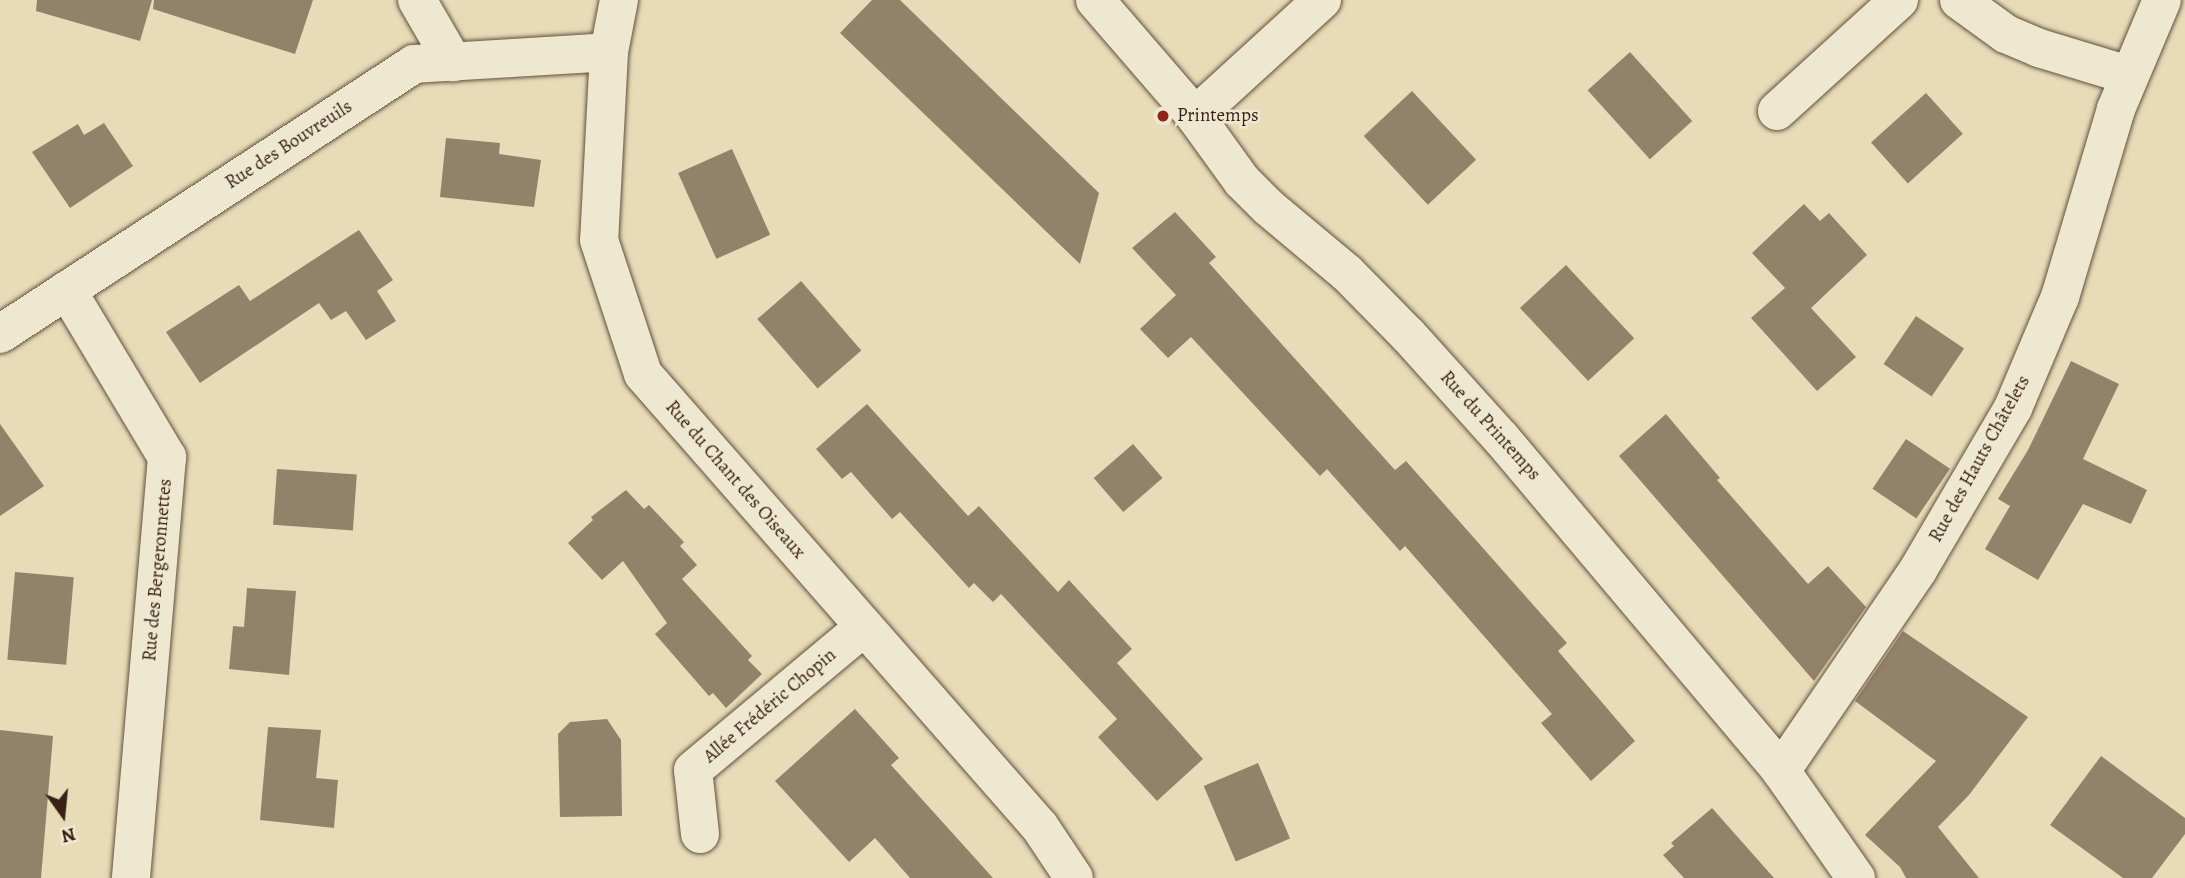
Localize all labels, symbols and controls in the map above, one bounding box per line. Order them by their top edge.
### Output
street label: Rue des Bouvreuils [221,96,357,194]
place label: Printemps [1177,105,1259,127]
marker: Printemps [1155,108,1171,124]
street label: Rue du Printemps [1435,367,1545,485]
street label: Rue des Hauts Châtelets [1925,372,2035,546]
street label: Rue du Chant des Oiseaux [660,396,810,564]
street label: Rue des Bergeronnettes [139,478,177,662]
street label: Allée Frédéric Chopin [699,644,841,768]
north arrow [28,780,98,850]
text: N [58,821,78,850]

